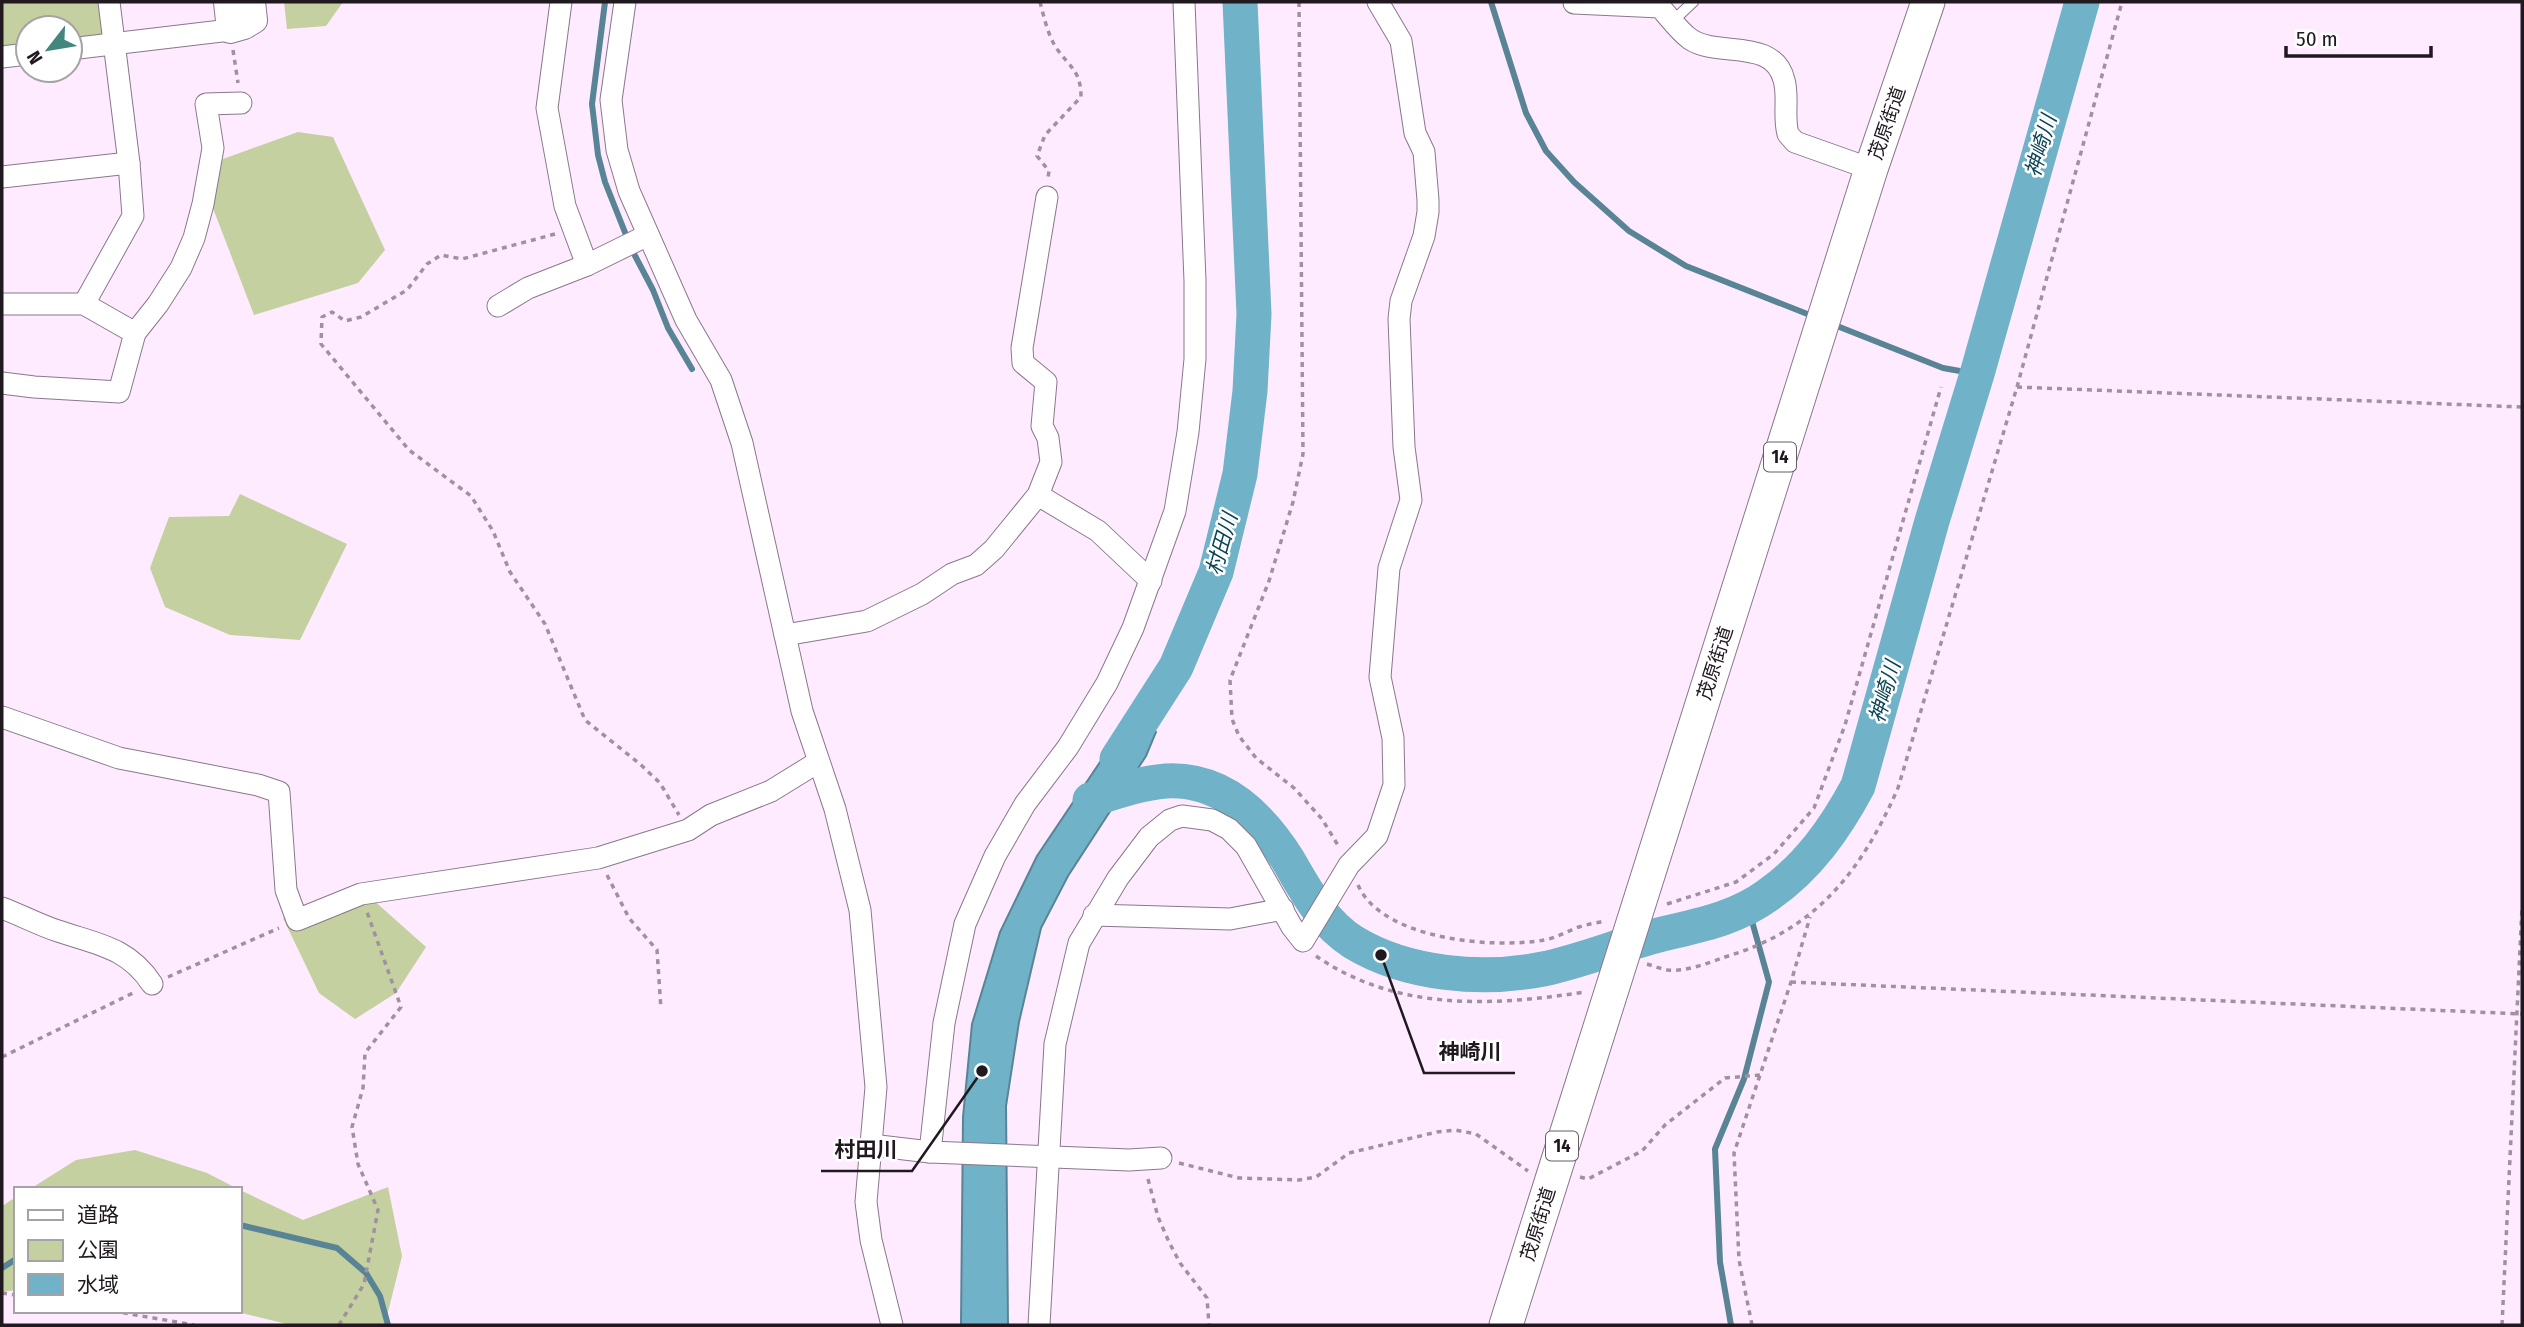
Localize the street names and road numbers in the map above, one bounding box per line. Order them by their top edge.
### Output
street label: 茂原街道 [1864,83,1910,163]
road number: 14 [1764,443,1796,472]
street label: 茂原街道 [1692,623,1738,703]
road number: 14 [1546,1132,1578,1161]
street label: 茂原街道 [1516,1184,1560,1264]

